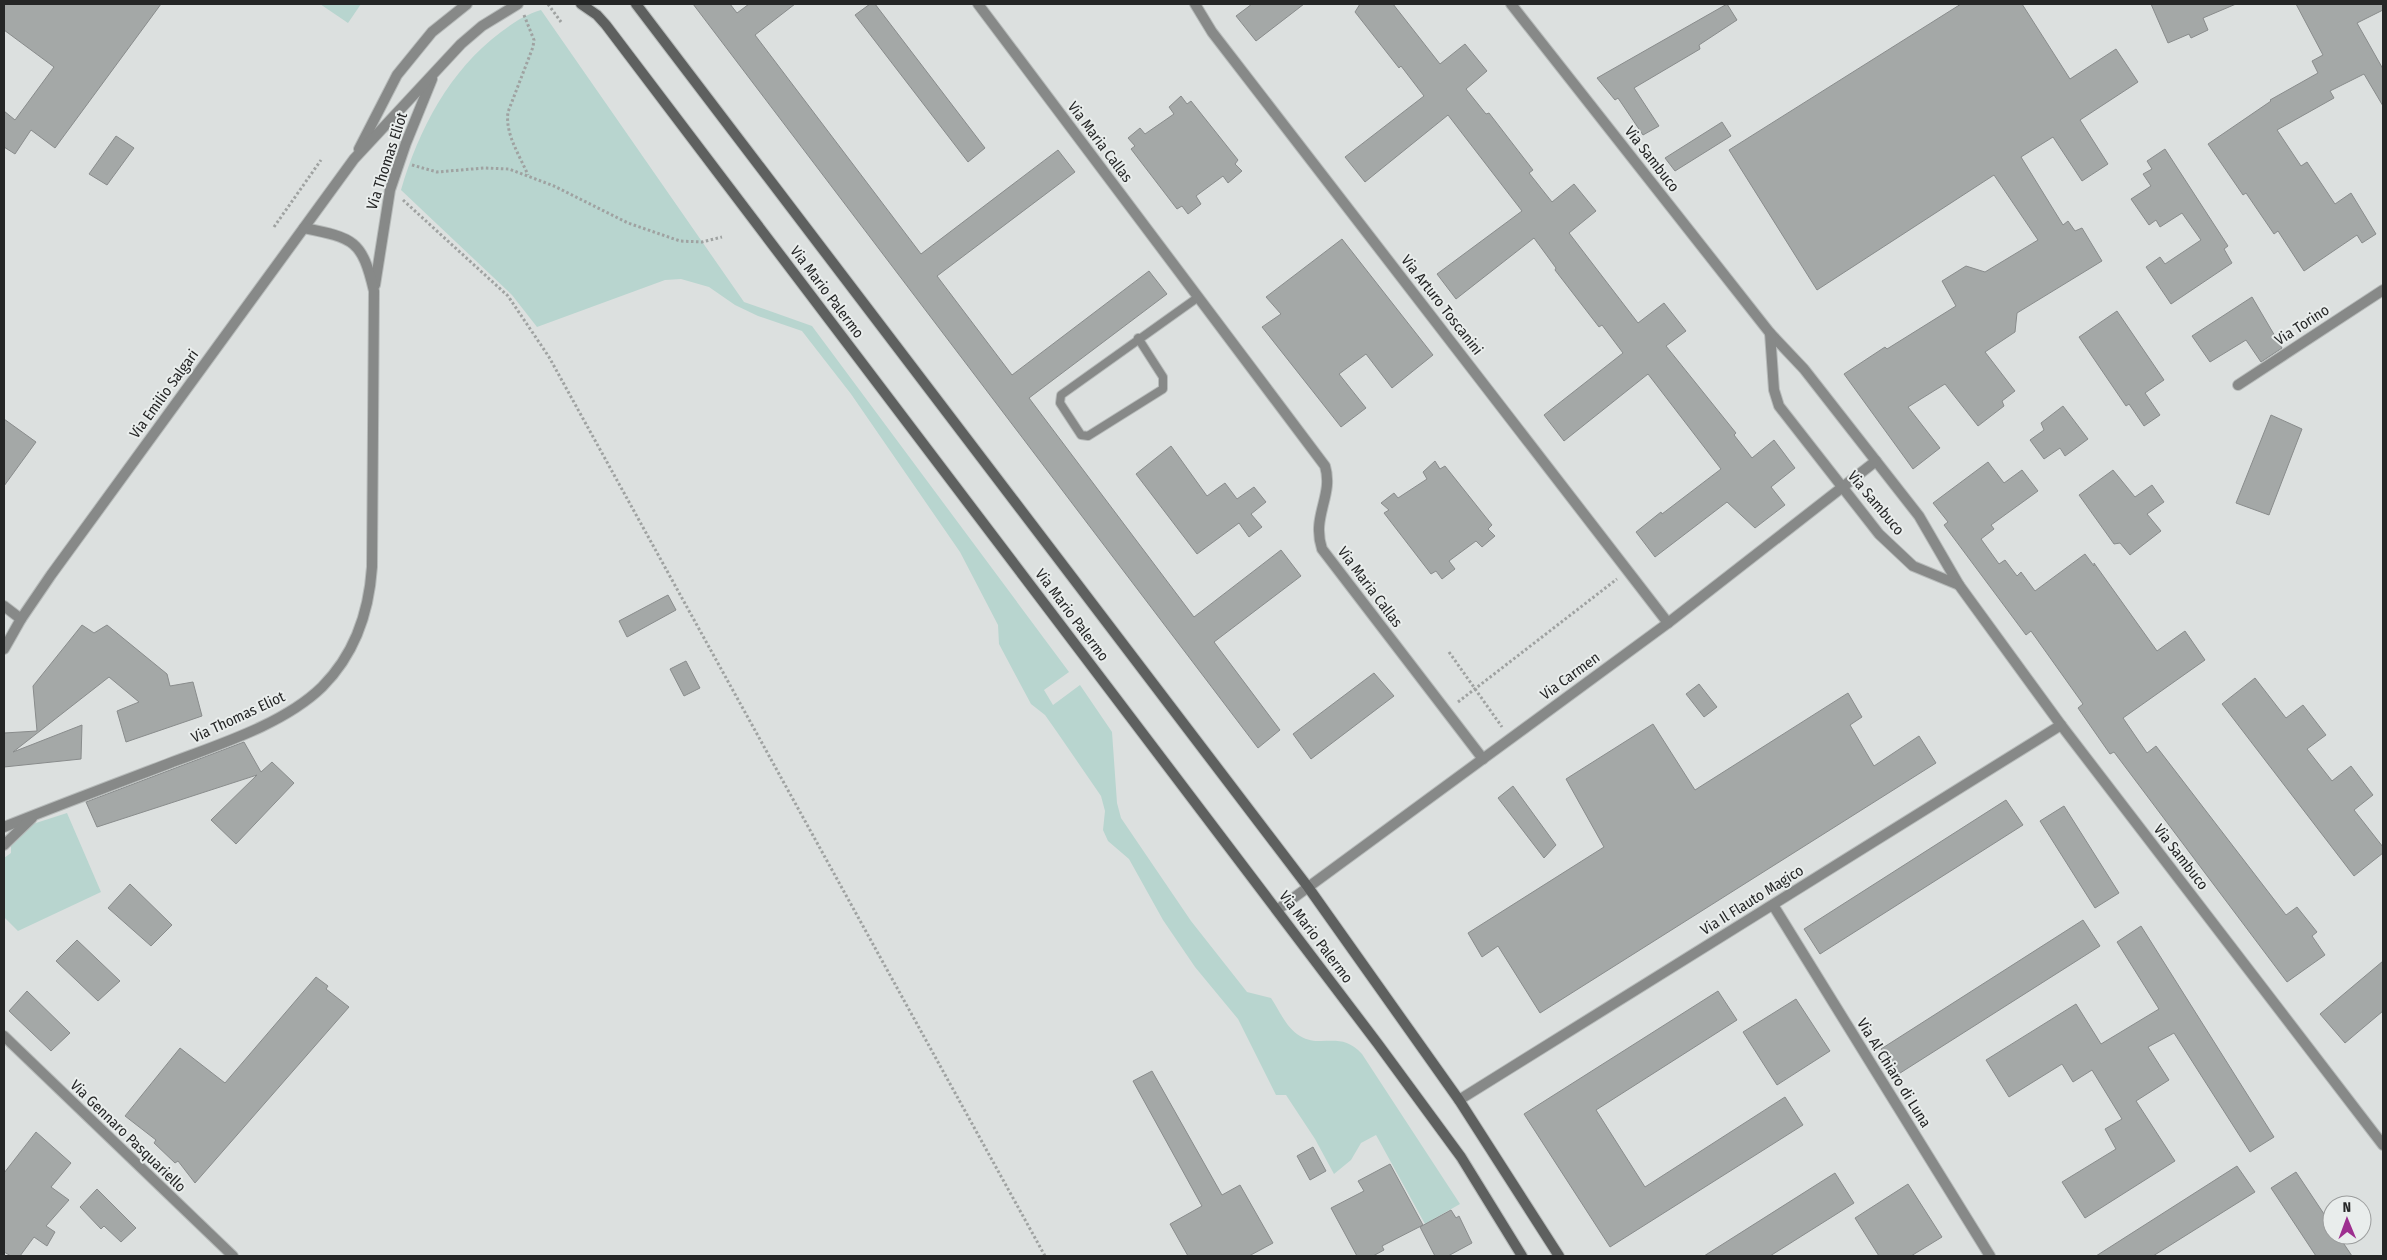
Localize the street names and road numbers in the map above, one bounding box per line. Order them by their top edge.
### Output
street label: Via Maria Callas [1064,98,1136,186]
street label: Via Thomas Eliot [363,110,411,212]
street label: Via Sambuco [1621,123,1683,196]
street label: Via Mario Palermo [786,242,868,342]
street label: Via Arturo Toscanini [1397,251,1487,359]
street label: Via Torino [2271,301,2333,349]
street label: Via Emilio Salgari [126,346,202,442]
street label: Via Sambuco [1844,467,1908,539]
street label: Via Maria Callas [1334,543,1406,631]
street label: Via Mario Palermo [1031,565,1113,665]
street label: Via Carmen [1537,648,1603,704]
street label: Via Thomas Eliot [188,687,288,747]
street label: Via Sambuco [2150,821,2212,894]
street label: Via Il Flauto Magico [1697,861,1807,939]
street label: Via Mario Palermo [1275,887,1357,987]
street label: Via Al Chiaro di Luna [1853,1015,1935,1131]
street label: Via Gennaro Pasquariello [66,1076,190,1196]

